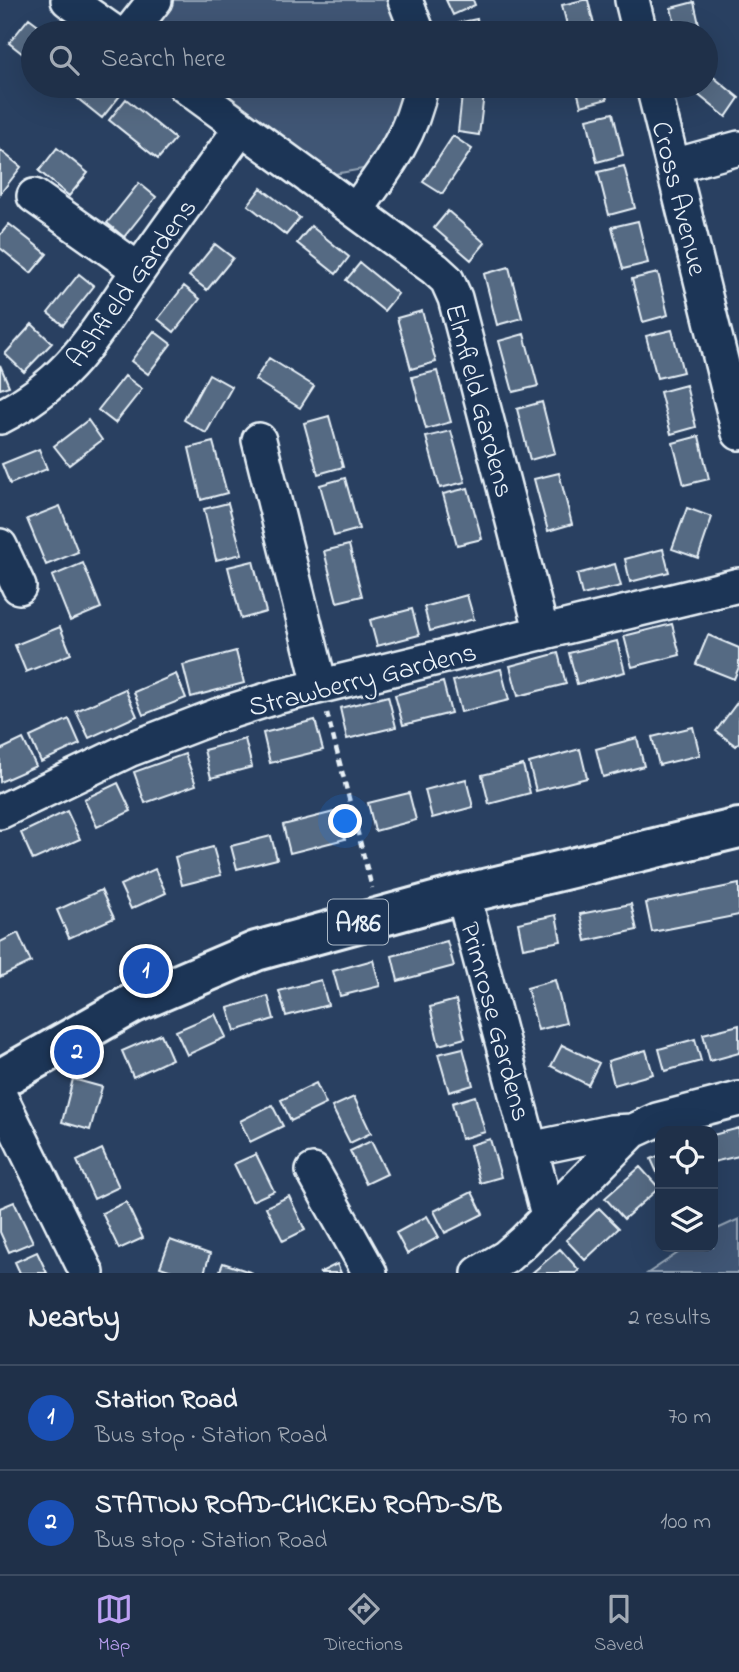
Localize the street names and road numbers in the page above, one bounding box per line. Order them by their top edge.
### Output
street label: Cross Avenue [639,117,717,281]
street label: Ashfield Gardens [57,191,208,377]
street label: Elmfield Gardens [432,299,523,502]
street label: Strawberry Gardens [244,633,481,730]
road number: A186 [328,900,388,945]
street label: Primrose Gardens [447,918,540,1126]

